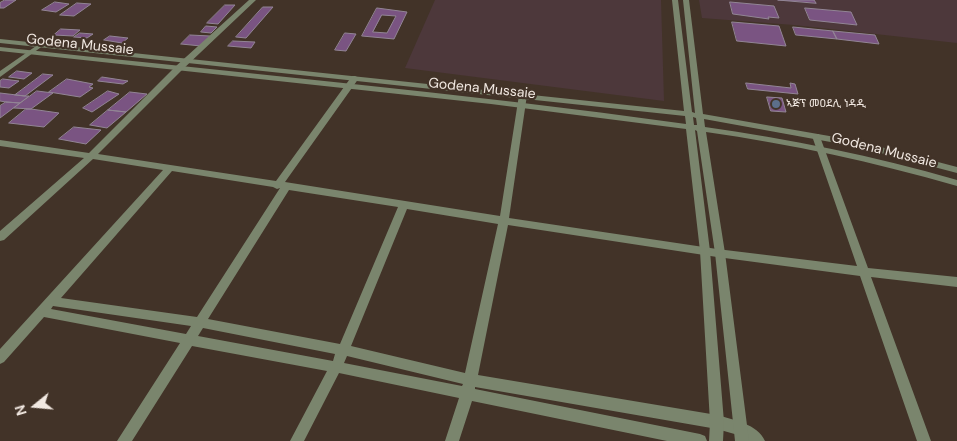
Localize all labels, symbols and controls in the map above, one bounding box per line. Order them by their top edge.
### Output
street label: Godena Mussaie [26,31,134,59]
street label: Godena Mussaie [428,75,536,103]
place label: ኣጅፕ መዐደሊ ነዳዲ [786,97,866,111]
marker: ኣጅፕ መዐደሊ ነዳዲ [770,98,782,110]
street label: Godena Mussaie [830,130,938,172]
north arrow [10,381,60,431]
text: N [11,403,31,418]

